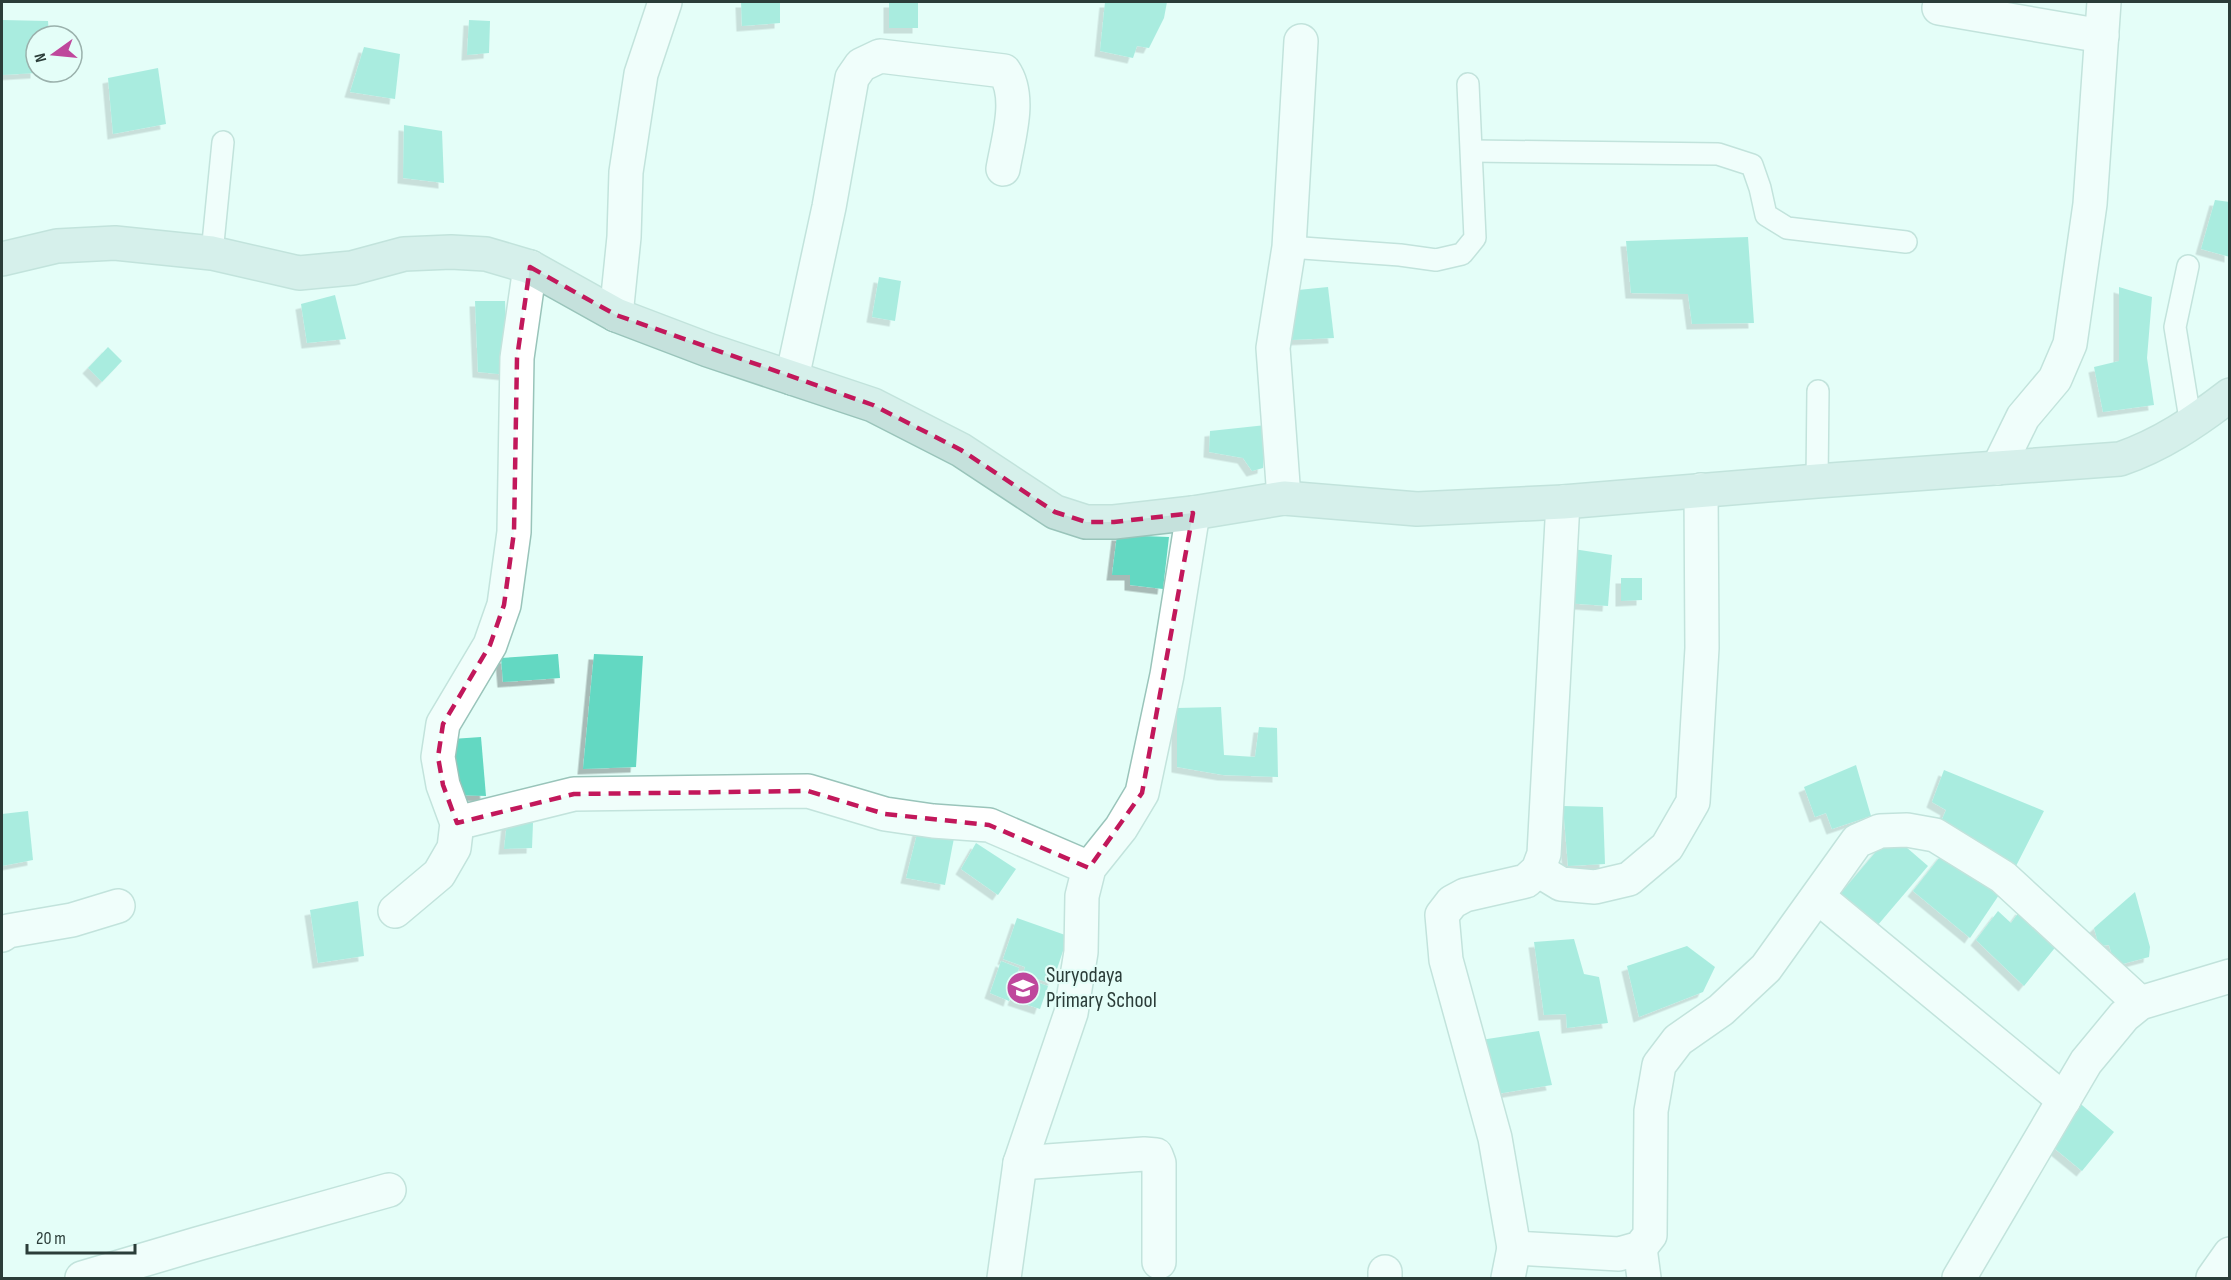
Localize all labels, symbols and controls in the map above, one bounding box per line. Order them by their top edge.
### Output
north arrow [24,24,84,84]
text: N [31,51,51,64]
place label: Suryodaya Primary School [1046,962,1157,1014]
school or university icon: Suryodaya Primary School [1005,970,1041,1006]
scale bar [27,1217,135,1255]
text: 20 m [36,1228,66,1249]

